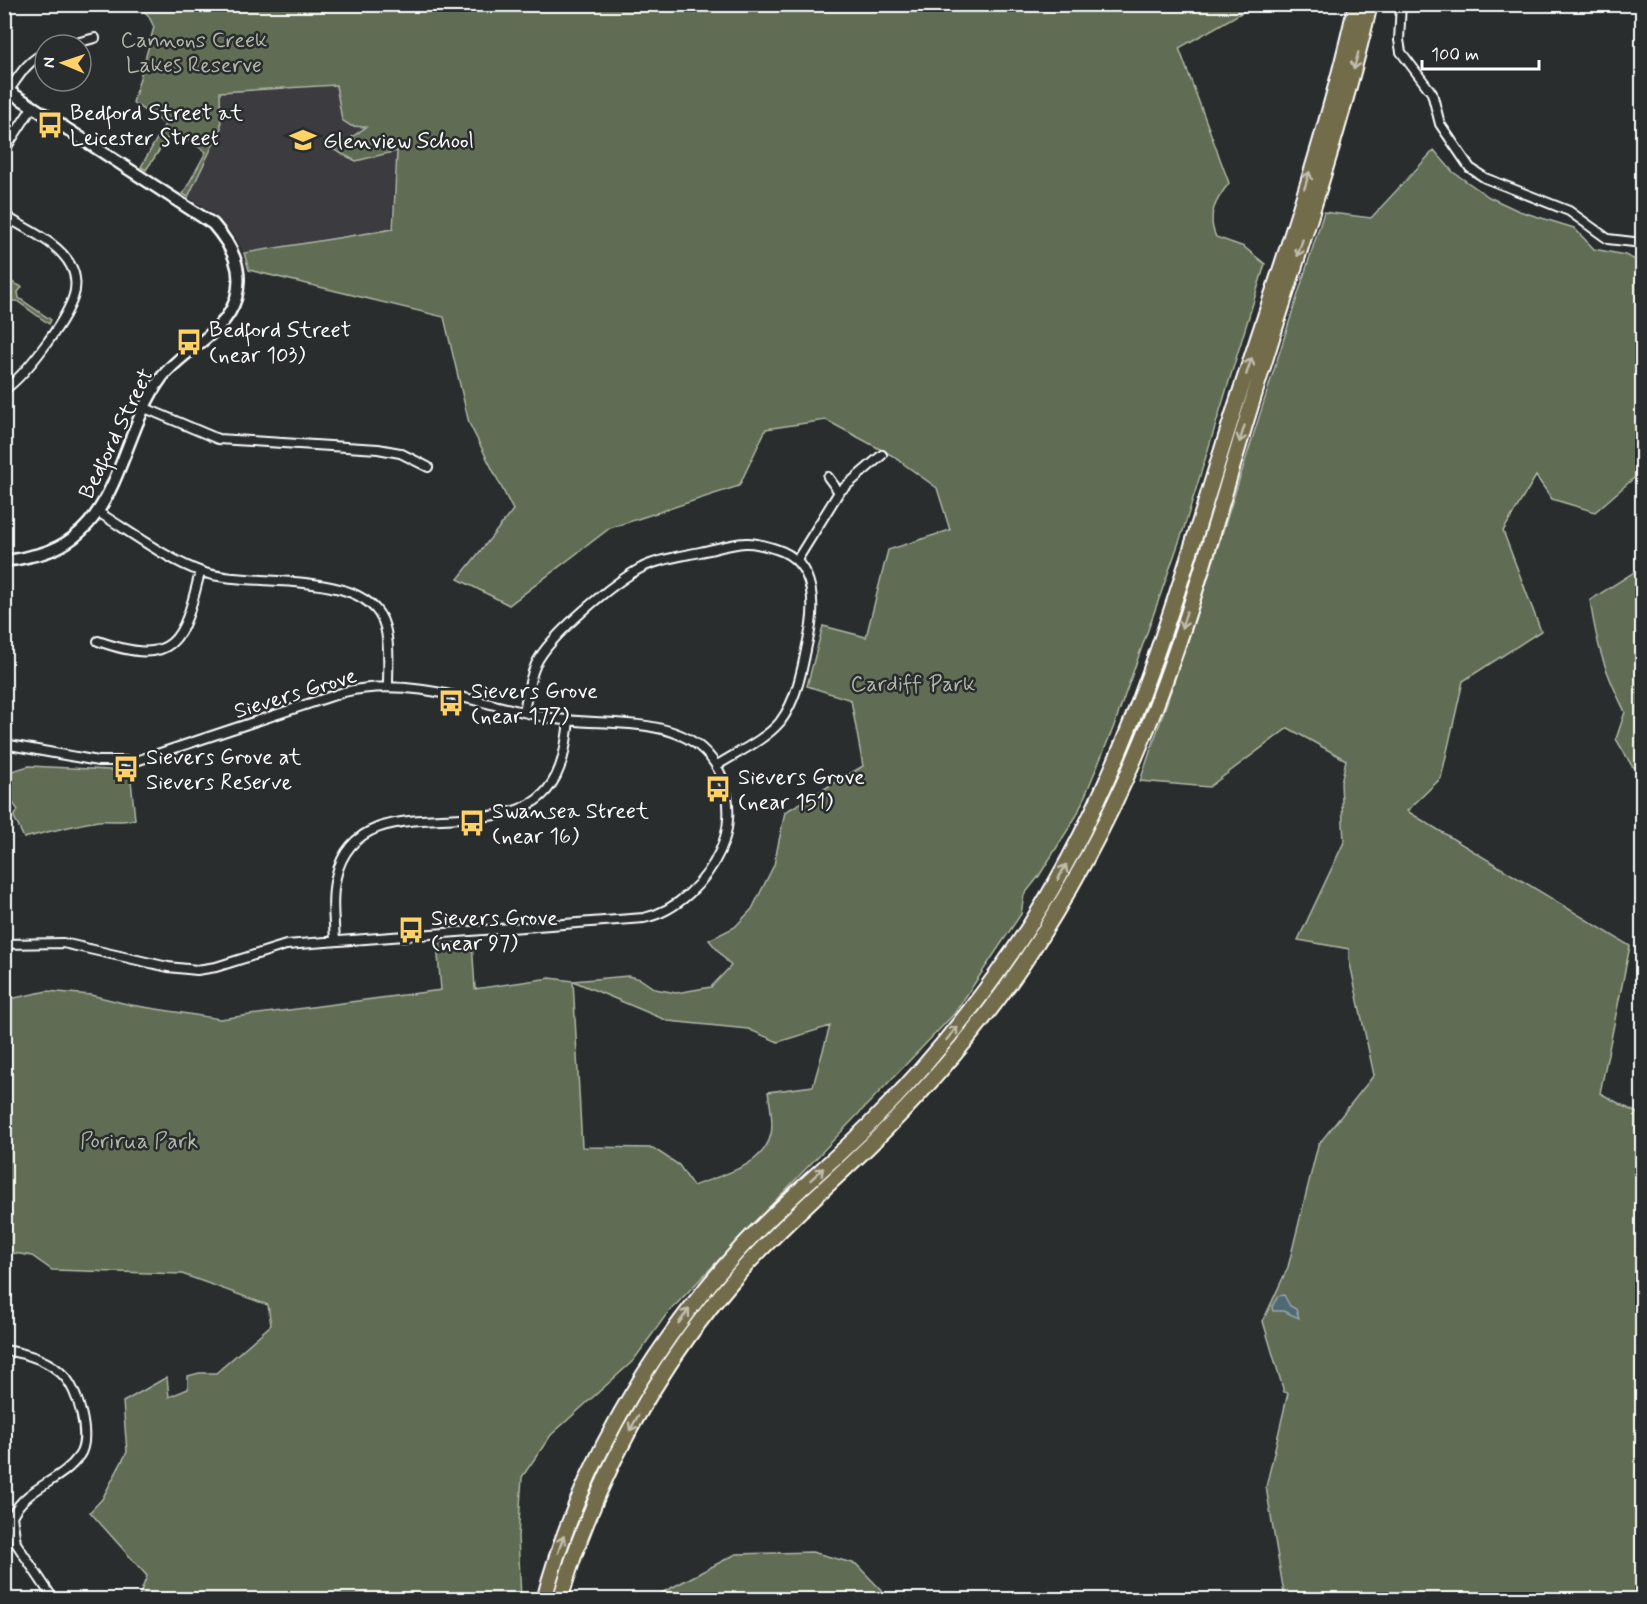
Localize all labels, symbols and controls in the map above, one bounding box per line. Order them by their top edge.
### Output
park label: Cannons Creek Lakes Reserve [120,27,268,80]
north arrow [33,33,93,93]
scale bar [1422,33,1539,71]
text: 100 m [1431,43,1479,67]
one-way arrow [1350,52,1361,71]
text: N [39,57,60,68]
place label: Bedford Street at Leicester Street [70,100,243,153]
bus stop icon: Bedford Street at Leicester Street [35,110,65,140]
school or university icon: Glenview School [288,125,318,155]
place label: Glenview School [323,128,474,156]
one-way arrow [1302,171,1313,190]
one-way arrow [1294,238,1305,257]
place label: Bedford Street (near 103) [209,317,351,370]
bus stop icon: Bedford Street (near 103) [174,327,204,357]
one-way arrow [1244,357,1255,376]
street label: Bedford Street [73,364,162,505]
one-way arrow [1236,424,1247,443]
one-way arrow [1178,611,1189,630]
street label: Sievers Grove [231,662,360,726]
park label: Cardiff Park [851,671,975,699]
place label: Sievers Grove (near 177) [471,678,598,731]
bus stop icon: Sievers Grove (near 177) [436,688,466,718]
place label: Sievers Grove at Sievers Reserve [146,744,302,797]
bus stop icon: Sievers Grove at Sievers Reserve [111,754,141,784]
place label: Sievers Grove (near 151) [738,764,865,817]
bus stop icon: Sievers Grove (near 151) [703,774,733,804]
place label: Swansea Street (near 16) [492,798,649,851]
bus stop icon: Swansea Street (near 16) [457,808,487,838]
one-way arrow [1057,864,1068,882]
place label: Sievers Grove (near 97) [431,905,558,958]
bus stop icon: Sievers Grove (near 97) [396,915,426,945]
one-way arrow [945,1025,958,1041]
park label: Porirua Park [80,1128,198,1156]
one-way arrow [809,1167,824,1181]
one-way arrow [677,1308,690,1324]
one-way arrow [627,1414,639,1431]
one-way arrow [557,1535,568,1554]

